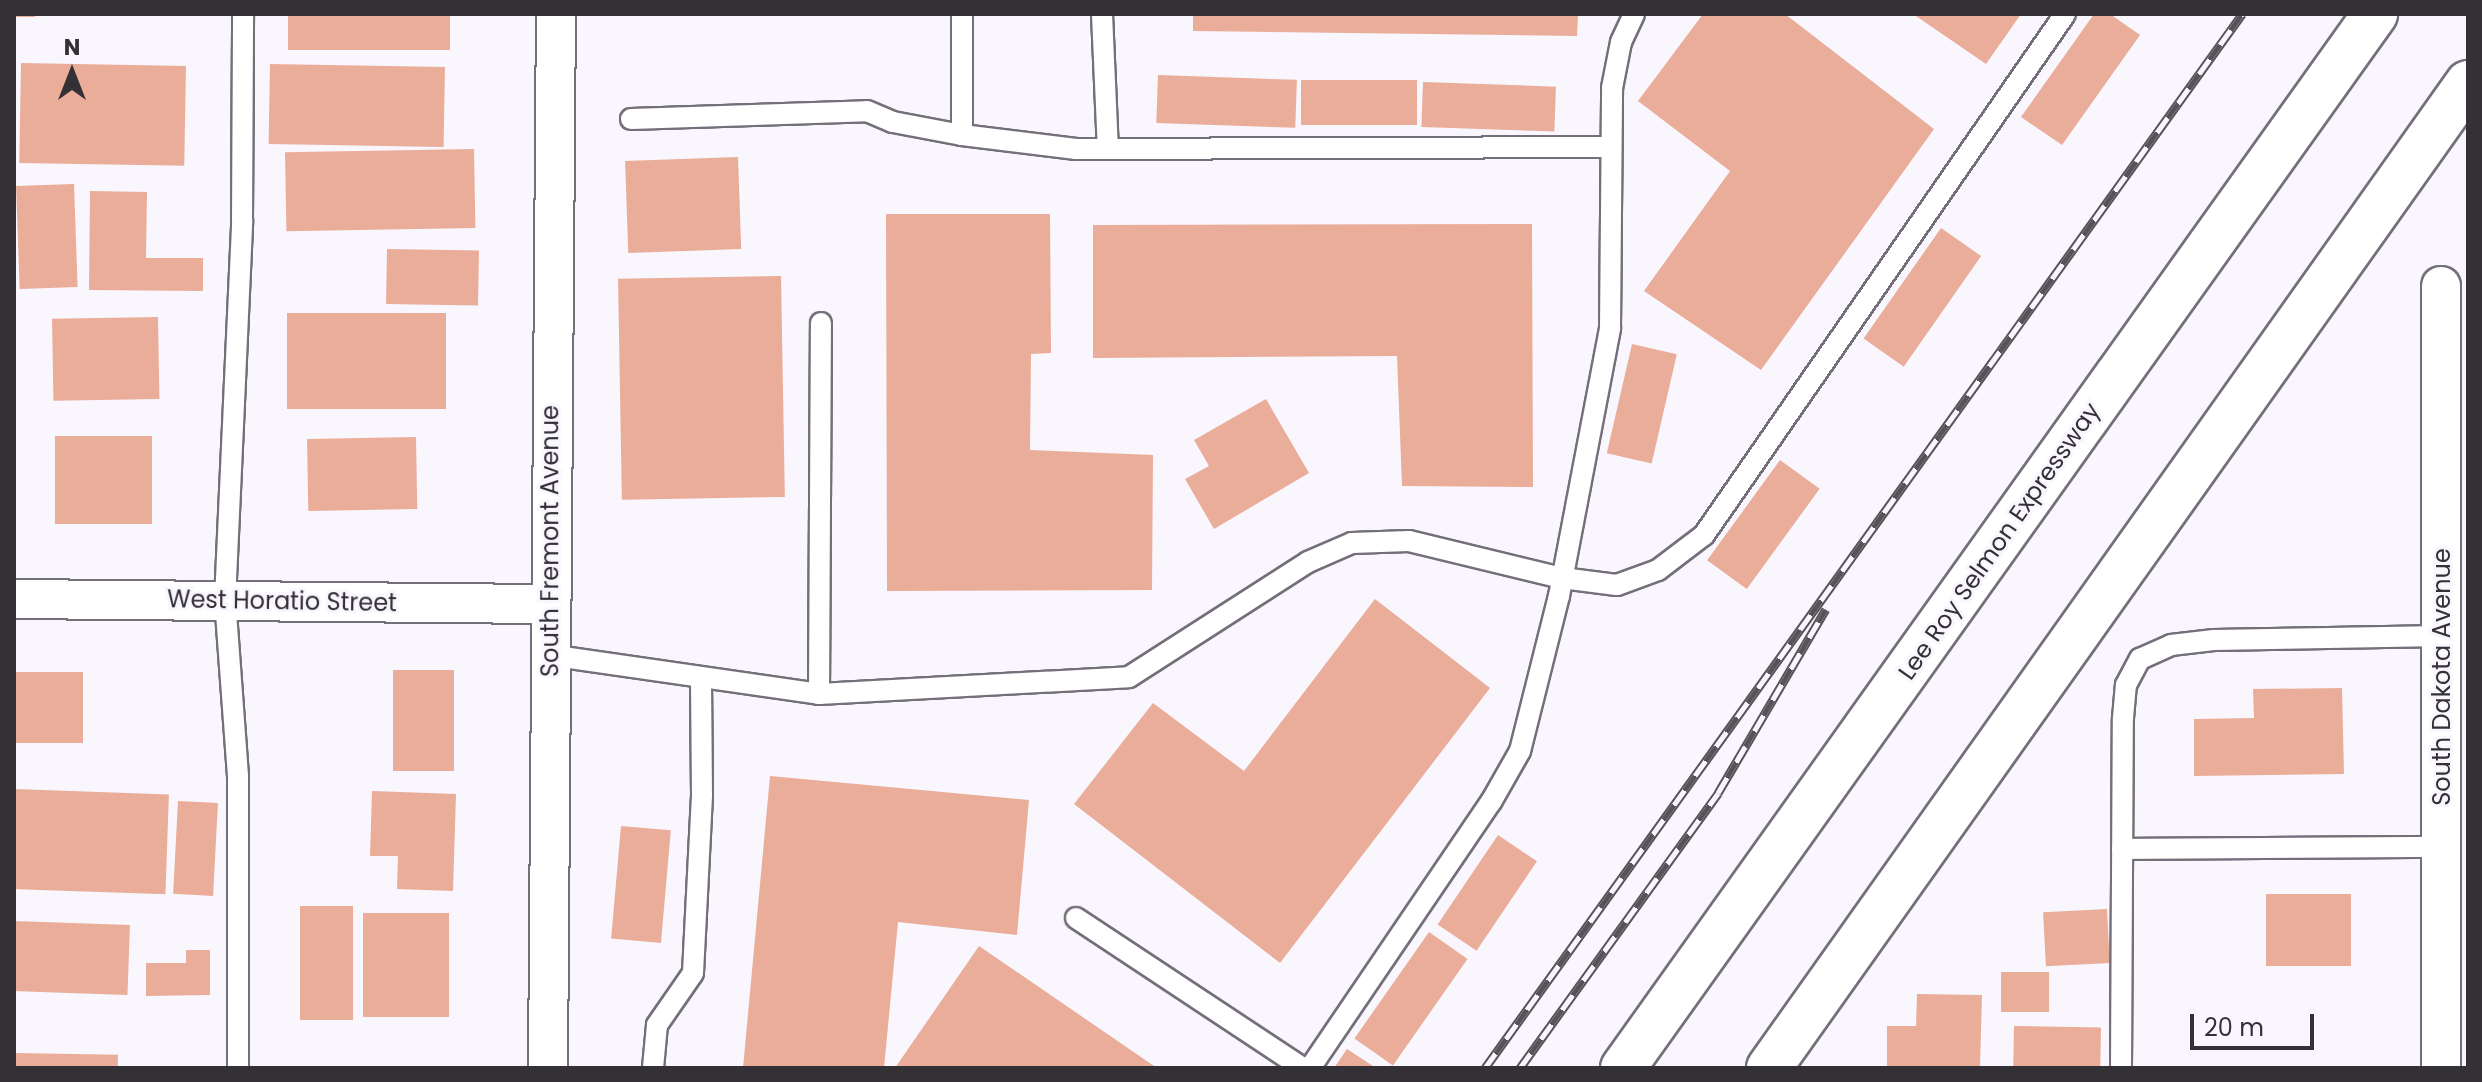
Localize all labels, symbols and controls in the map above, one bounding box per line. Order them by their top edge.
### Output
north arrow [32,32,112,112]
text: N [64,32,80,63]
street label: Lee Roy Selmon Expressway [1892,397,2106,685]
street label: South Fremont Avenue [536,405,564,677]
street label: South Dakota Avenue [2428,548,2456,806]
street label: West Horatio Street [167,585,397,617]
scale bar [2194,998,2318,1048]
text: 20 m [2204,1011,2264,1044]

